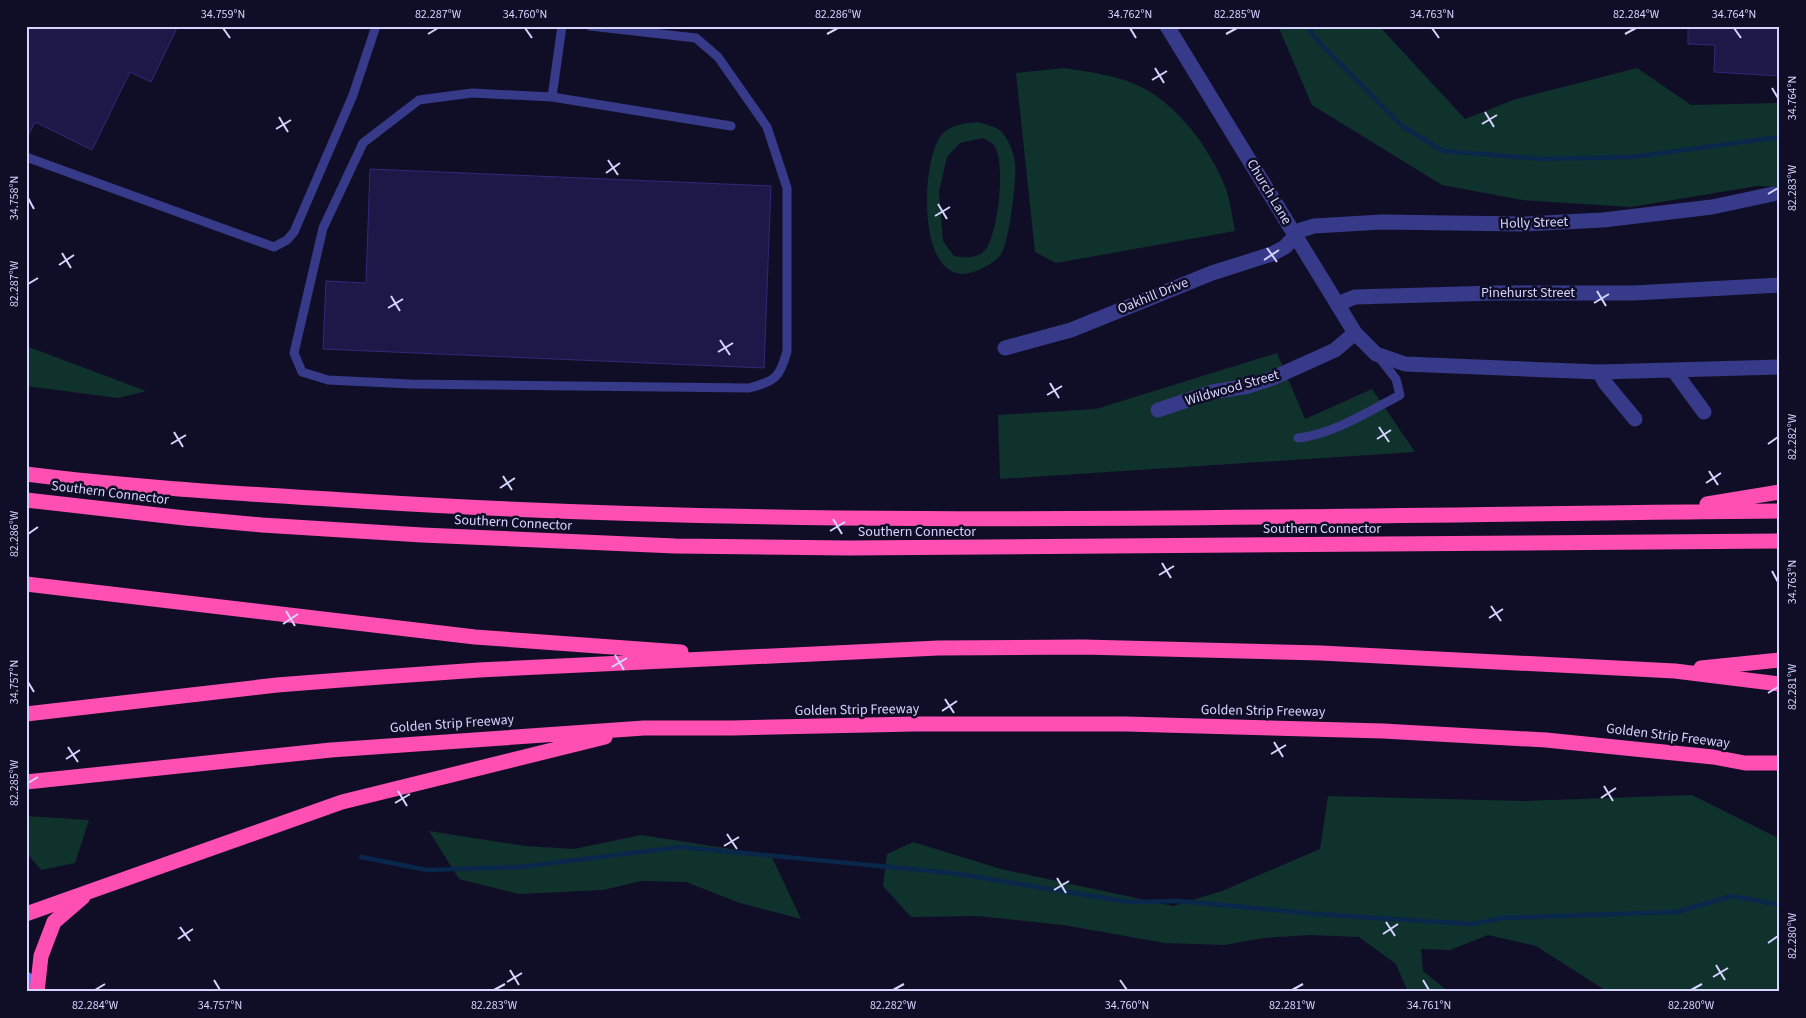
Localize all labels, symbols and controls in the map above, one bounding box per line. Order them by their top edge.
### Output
text: 34.759°N [201,6,245,23]
text: 82.287°W [415,6,462,23]
text: 34.760°N [503,6,547,23]
text: 82.286°W [815,6,862,23]
text: 34.762°N [1108,6,1152,23]
text: 82.285°W [1214,6,1261,23]
text: 34.763°N [1410,6,1454,23]
text: 82.284°W [1613,6,1660,23]
text: 34.764°N [1712,6,1756,23]
text: 34.764°N [1784,76,1801,120]
street label: Church Lane [1242,155,1296,229]
text: 82.283°W [1784,164,1801,211]
text: 34.758°N [6,176,23,220]
street label: Holly Street [1500,212,1569,234]
text: 82.287°W [6,260,23,307]
street label: Oakhill Drive [1115,273,1191,319]
street label: Pinehurst Street [1481,283,1575,303]
street label: Wildwood Street [1183,365,1281,411]
text: 82.282°W [1784,413,1801,460]
street label: Southern Connector [50,476,170,510]
text: 82.286°W [6,510,23,557]
street label: Southern Connector [453,510,573,536]
street label: Southern Connector [1263,519,1381,539]
street label: Southern Connector [858,522,976,542]
text: 34.763°N [1784,560,1801,604]
text: 34.757°N [6,660,23,704]
text: 82.281°W [1784,663,1801,710]
street label: Golden Strip Freeway [795,699,920,721]
street label: Golden Strip Freeway [1201,700,1326,722]
street label: Golden Strip Freeway [389,710,515,738]
street label: Golden Strip Freeway [1605,718,1731,754]
text: 82.285°W [6,759,23,806]
text: 82.280°W [1784,912,1801,959]
text: 82.284°W [72,997,119,1014]
text: 34.757°N [198,997,242,1014]
text: 82.283°W [471,997,518,1014]
text: 82.282°W [870,997,917,1014]
text: 34.760°N [1105,997,1149,1014]
text: 82.281°W [1269,997,1316,1014]
text: 34.761°N [1407,997,1451,1014]
text: 82.280°W [1668,997,1715,1014]

